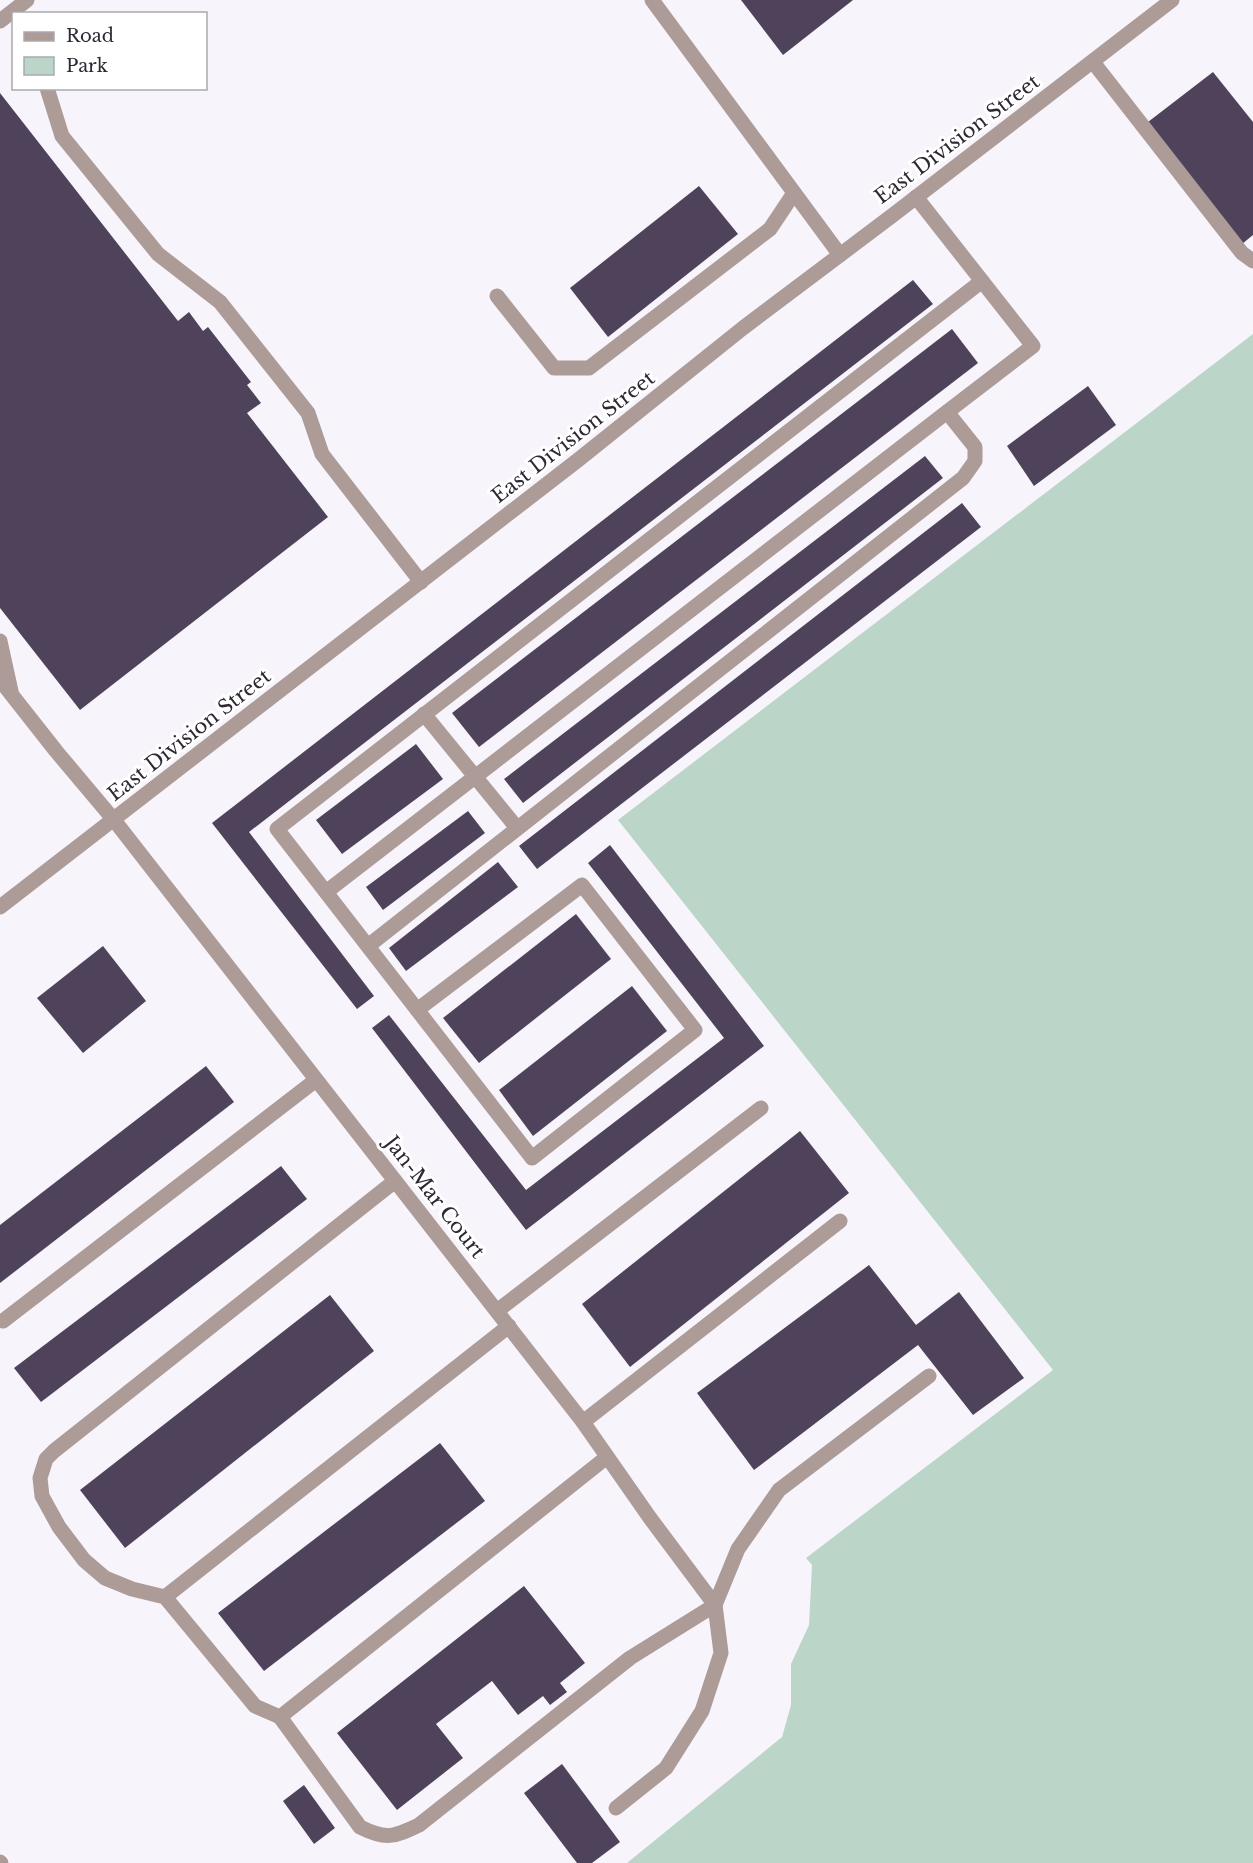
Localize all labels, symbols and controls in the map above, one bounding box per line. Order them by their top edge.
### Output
legend [12,12,207,90]
text: Road [66,25,114,47]
text: Park [66,55,108,77]
street label: East Division Street [870,69,1044,209]
street label: East Division Street [487,366,660,508]
street label: East Division Street [103,664,276,806]
street label: Jan-Mar Court [378,1129,490,1263]

